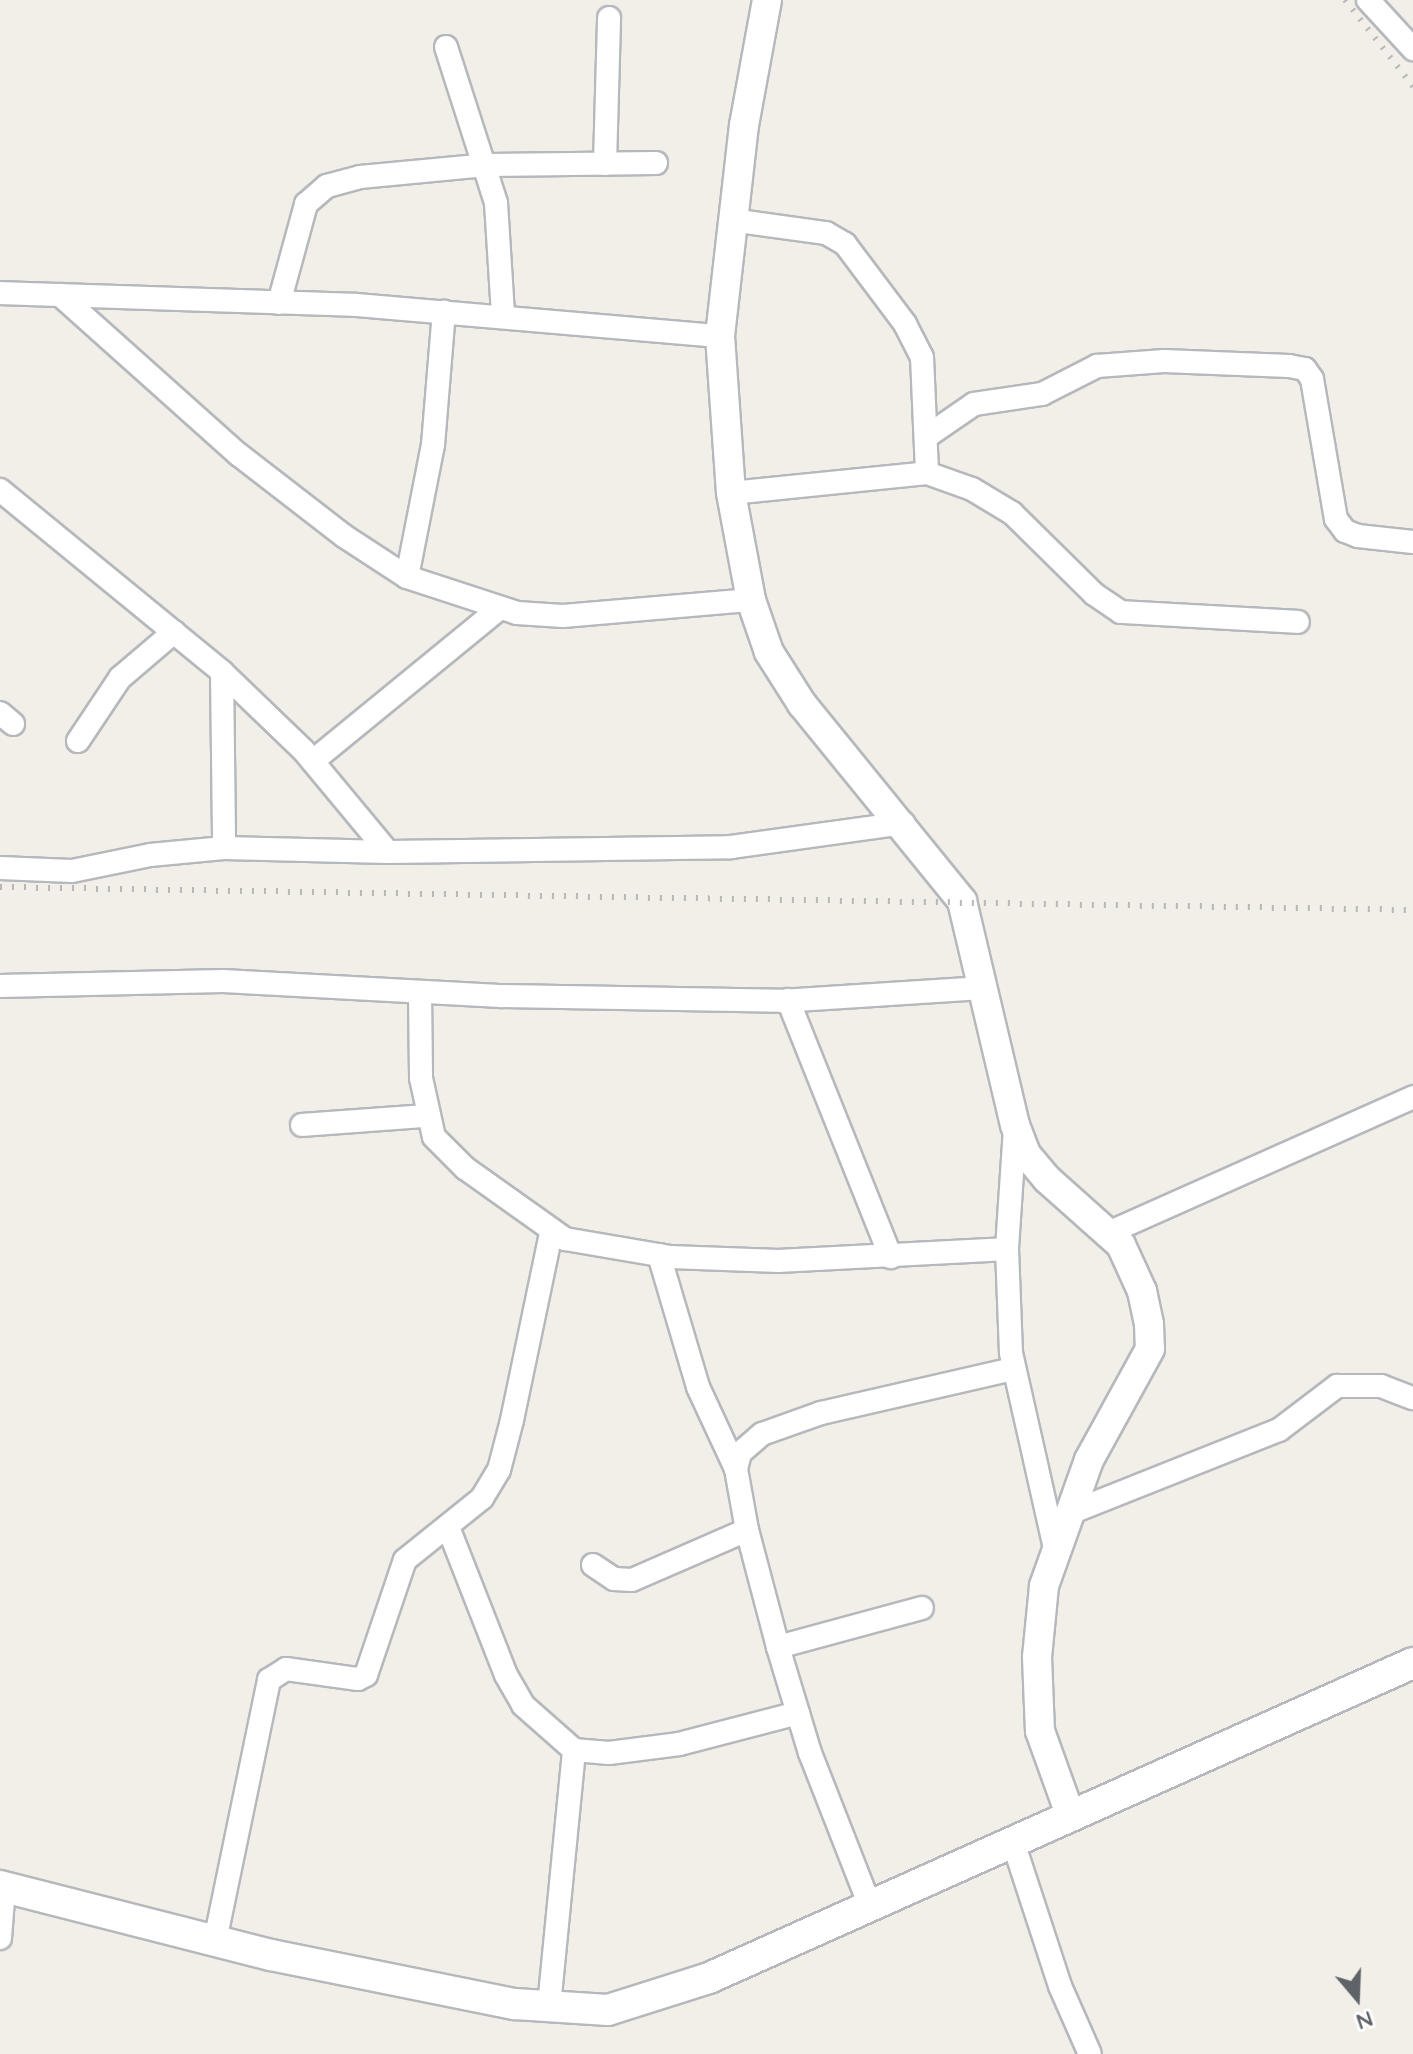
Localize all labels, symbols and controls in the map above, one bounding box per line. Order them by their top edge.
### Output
north arrow [1317,1958,1397,2038]
text: N [1353,2005,1377,2037]

